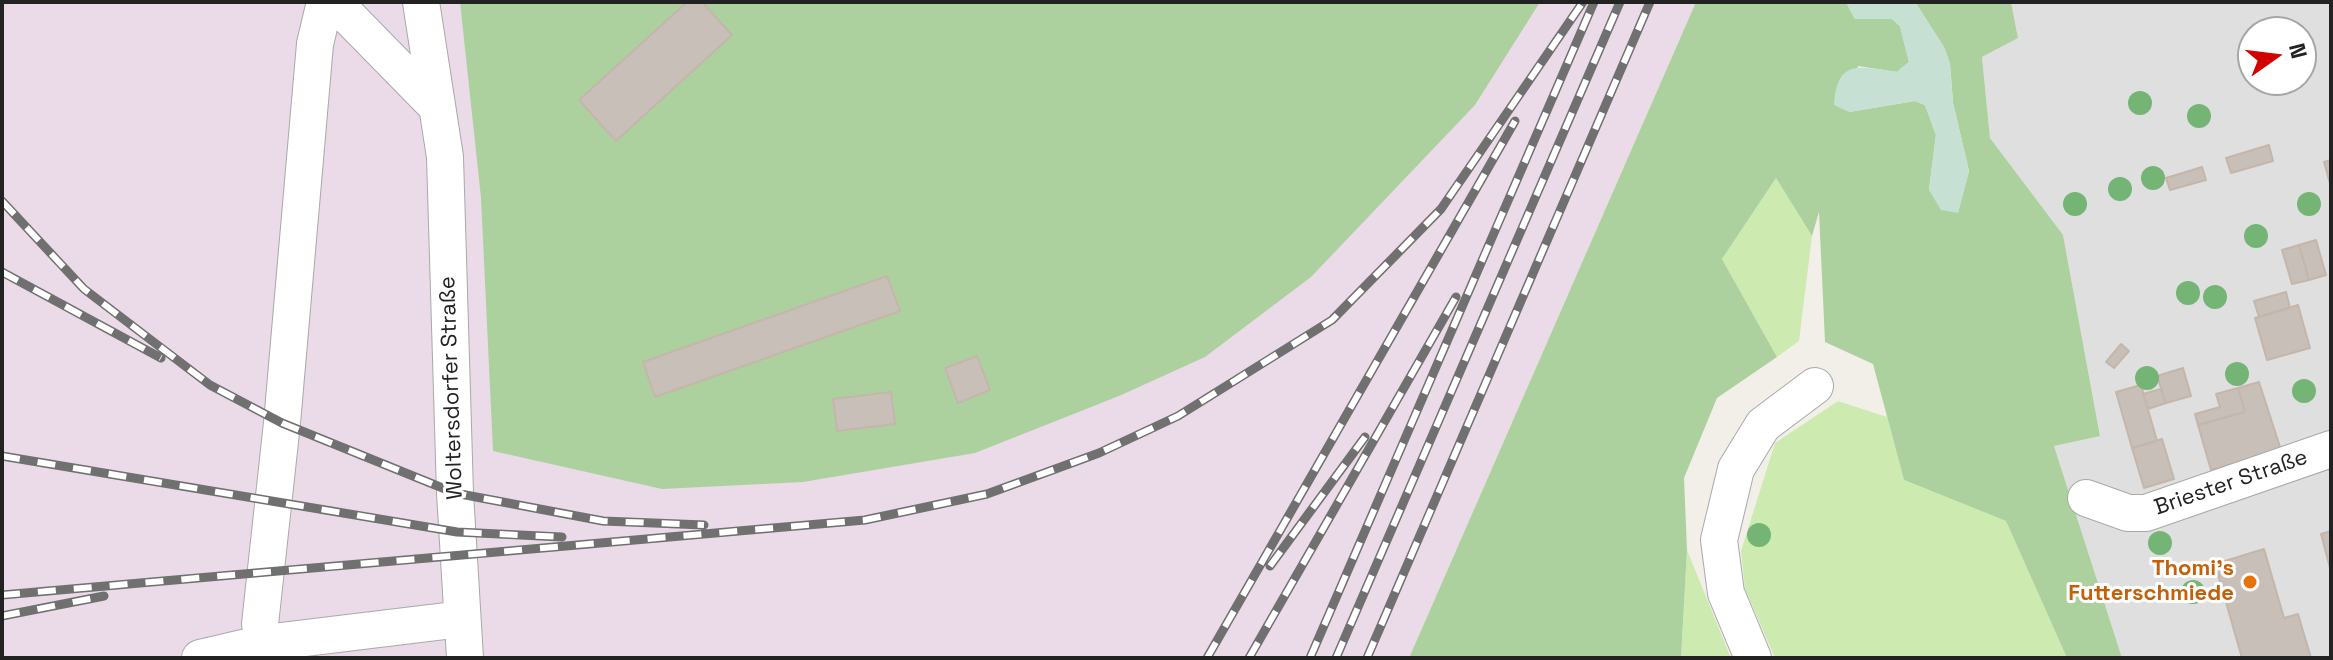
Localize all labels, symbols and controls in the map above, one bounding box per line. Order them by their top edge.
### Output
north arrow [2237,16,2317,96]
text: N [2283,40,2314,61]
street label: Woltersdorfer Straße [435,276,469,500]
street label: Briester Straße [2151,444,2311,522]
place label: Thomi's Futterschmiede [2068,556,2234,608]
marker: Thomi's Futterschmiede [2241,573,2259,591]

